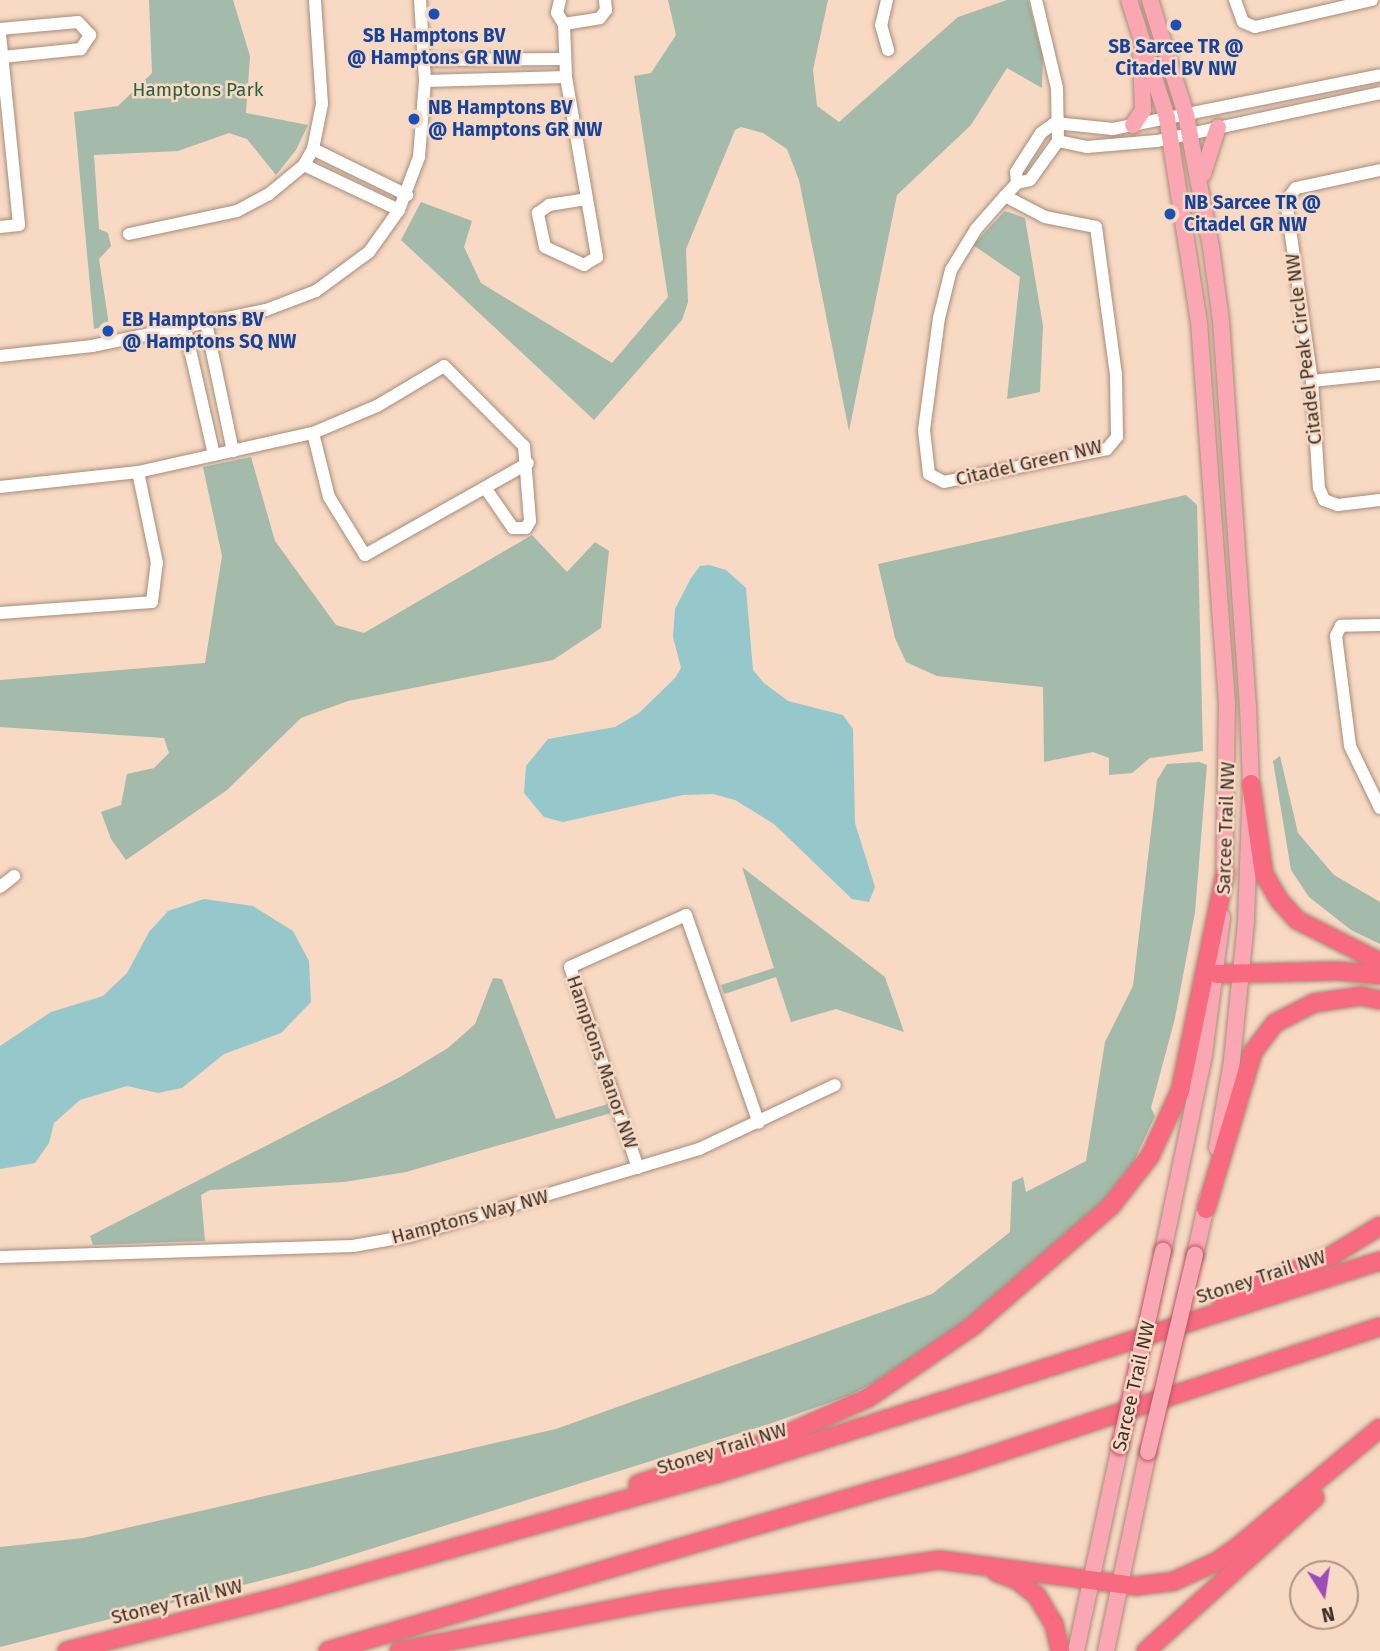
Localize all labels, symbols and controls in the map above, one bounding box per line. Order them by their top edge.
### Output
marker: SB Hamptons BV @ Hamptons GR NW [426,6,442,22]
marker: SB Sarcee TR @ Citadel BV NW [1168,17,1184,33]
place label: SB Hamptons BV @ Hamptons GR NW [347,25,521,69]
place label: SB Sarcee TR @ Citadel BV NW [1108,36,1244,80]
park label: Hamptons Park [133,79,263,101]
place label: NB Hamptons BV @ Hamptons GR NW [428,97,602,141]
marker: NB Hamptons BV @ Hamptons GR NW [406,111,422,127]
place label: NB Sarcee TR @ Citadel GR NW [1184,192,1321,236]
marker: NB Sarcee TR @ Citadel GR NW [1162,206,1178,222]
street label: Citadel Peak Circle NW [1281,252,1327,446]
place label: EB Hamptons BV @ Hamptons SQ NW [122,309,296,353]
marker: EB Hamptons BV @ Hamptons SQ NW [100,323,116,339]
street label: Citadel Green NW [954,435,1104,491]
street label: Sarcee Trail NW [1212,761,1240,895]
street label: Hamptons Manor NW [562,972,642,1152]
street label: Hamptons Way NW [389,1185,551,1249]
street label: Stoney Trail NW [1193,1245,1329,1309]
street label: Sarcee Trail NW [1108,1319,1160,1453]
street label: Stoney Trail NW [654,1418,790,1480]
north arrow [1289,1560,1359,1630]
street label: Stoney Trail NW [109,1575,245,1629]
text: N [1320,1602,1337,1627]

